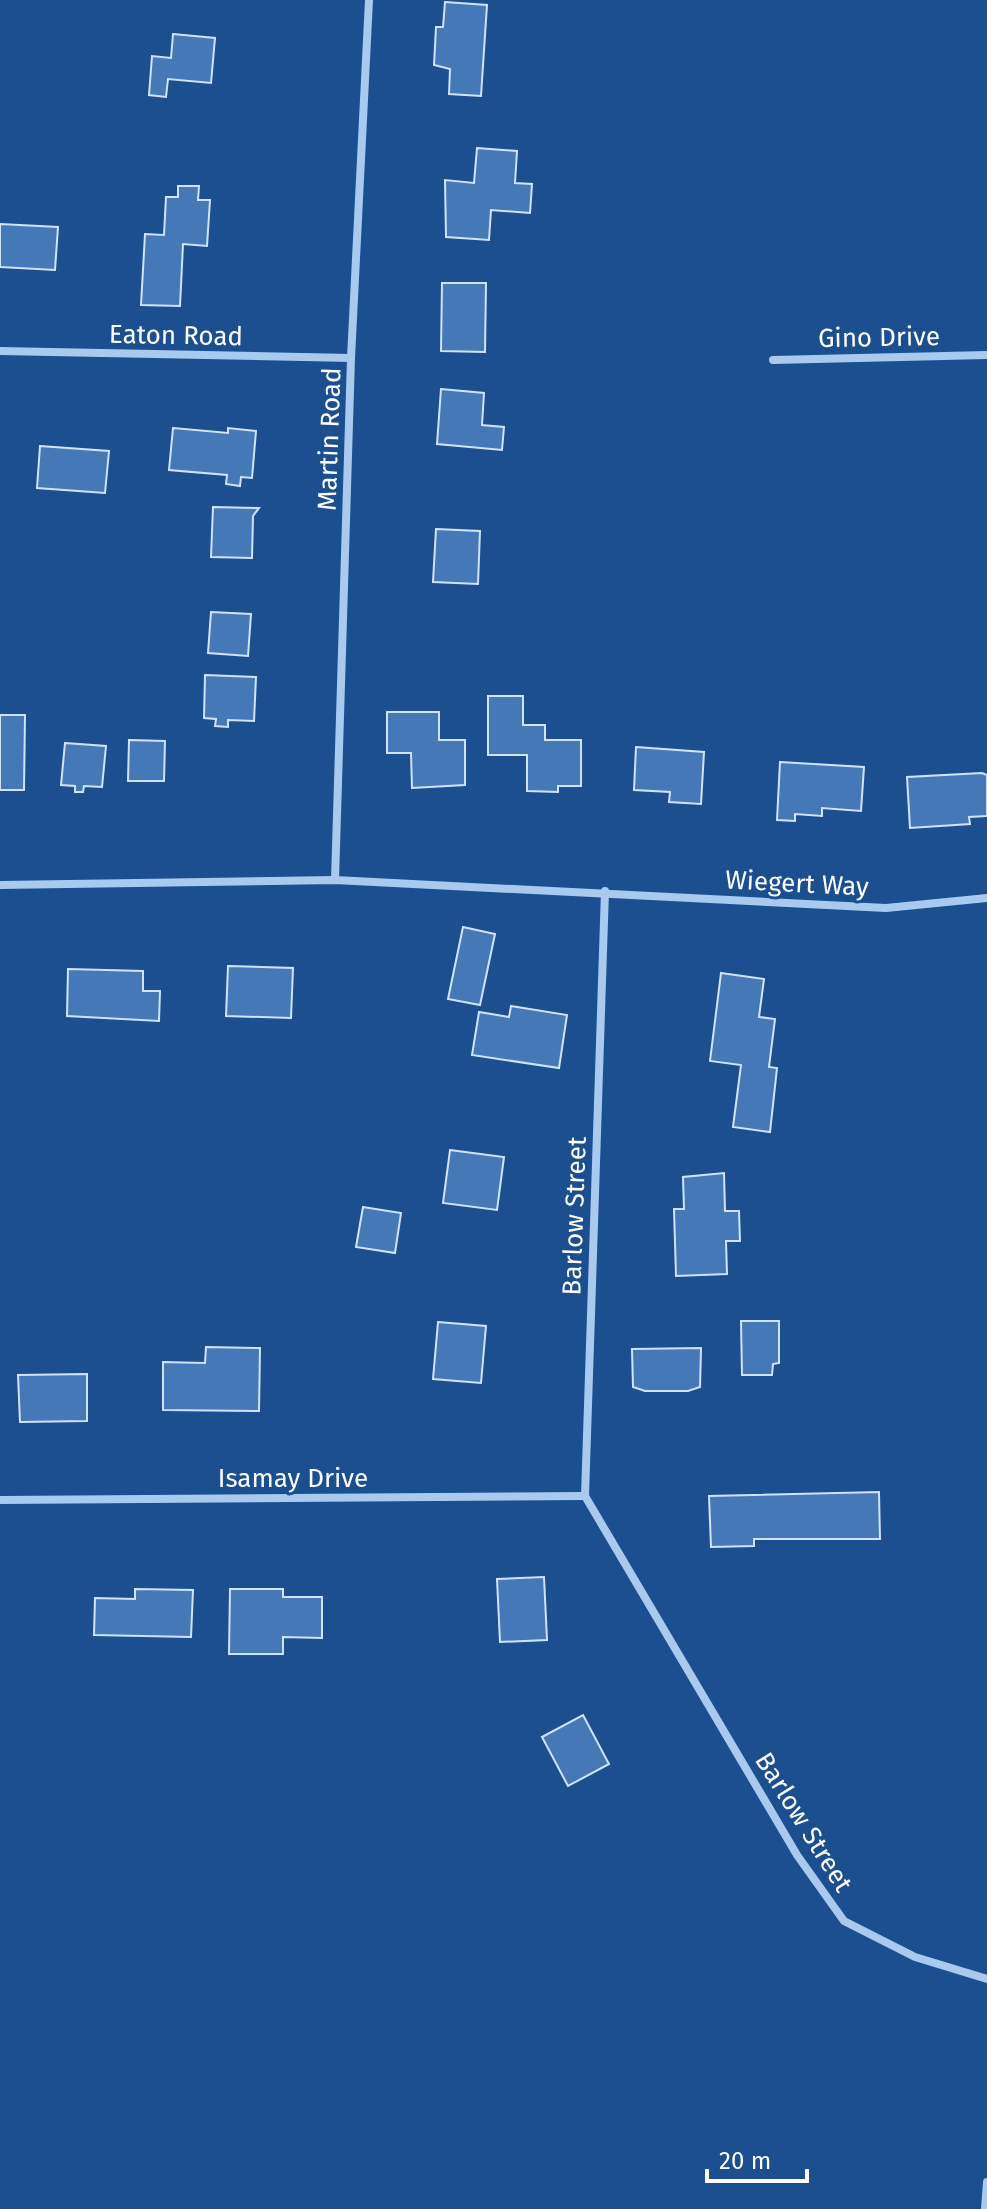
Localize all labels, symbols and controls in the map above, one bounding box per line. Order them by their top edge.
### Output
street label: Eaton Road [109,319,243,352]
street label: Gino Drive [818,321,940,354]
street label: Martin Road [312,367,347,511]
street label: Wiegert Way [724,864,870,903]
street label: Barlow Street [556,1136,593,1296]
street label: Isamay Drive [218,1463,368,1494]
street label: Barlow Street [748,1747,859,1898]
scale bar [707,2133,807,2183]
text: 20 m [719,2147,771,2175]

